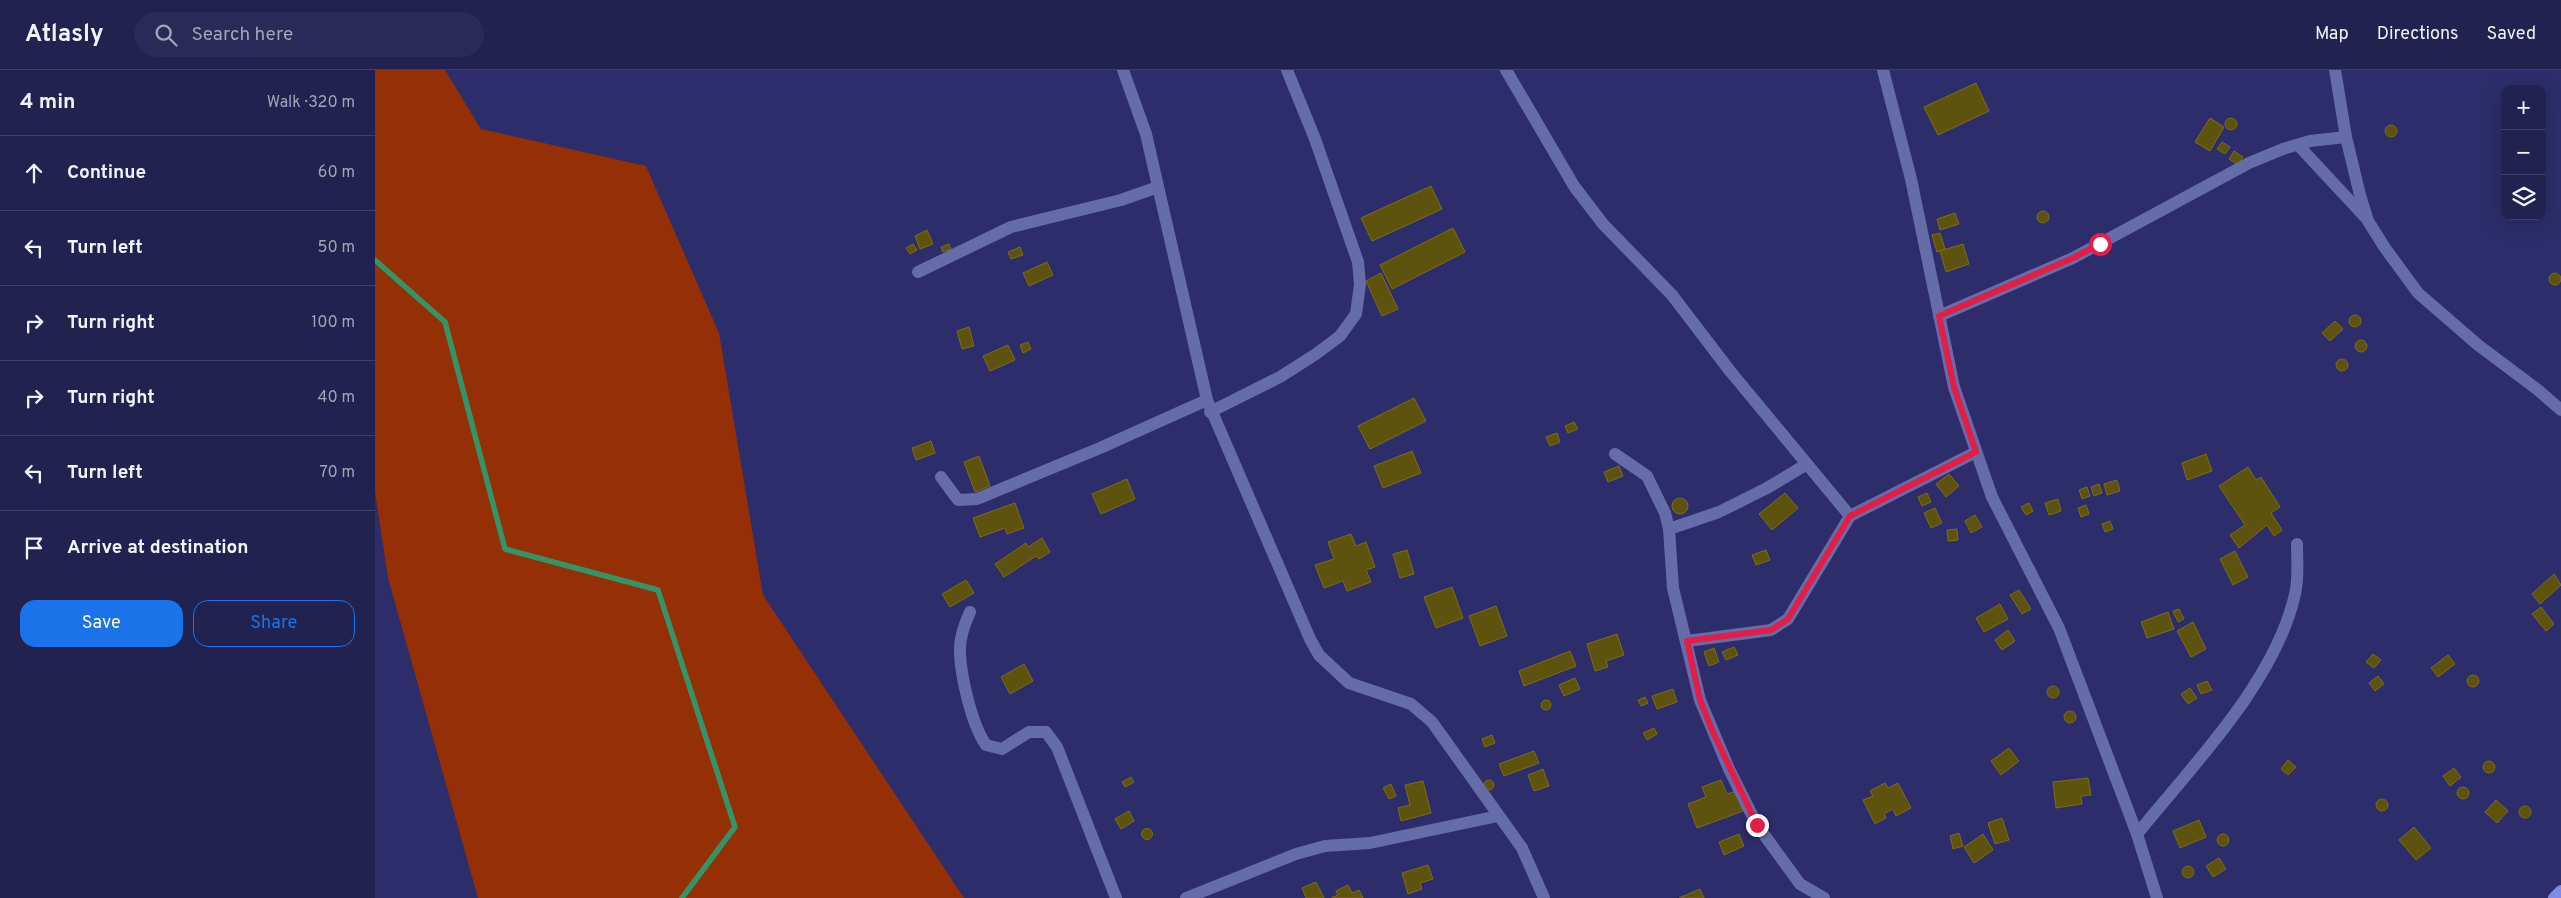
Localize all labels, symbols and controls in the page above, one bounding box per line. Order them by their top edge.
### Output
search box [134,12,484,57]
text: Atlasly [25,20,104,50]
icon: search [152,21,180,49]
text: Search here [192,23,293,47]
text: Map [2315,23,2349,46]
text: Directions [2377,23,2459,46]
text: Saved [2487,23,2536,46]
map controls [2501,85,2546,220]
button: + [2501,85,2546,130]
text: 4 min [20,89,76,116]
text: Walk · 320 m [267,93,355,113]
button: − [2501,130,2546,175]
icon: ahead [20,159,48,187]
text: Continue [67,161,146,185]
text: 60 m [318,163,355,183]
button: layers [2501,175,2546,220]
route start [2089,233,2112,256]
icon: left [20,234,48,262]
text: Turn left [67,236,143,260]
text: 50 m [318,238,355,258]
icon: right [20,309,48,337]
text: Turn right [67,311,155,335]
text: 100 m [311,313,355,333]
icon: right [20,384,48,412]
text: Turn right [67,386,155,410]
text: 40 m [317,388,355,408]
icon: left [20,459,48,487]
text: Turn left [67,461,143,485]
text: 70 m [320,463,355,483]
icon: arrive [20,534,48,562]
text: Arrive at destination [67,536,248,560]
button: Save [20,600,183,647]
button: Share [193,600,355,647]
route end [1746,814,1769,837]

